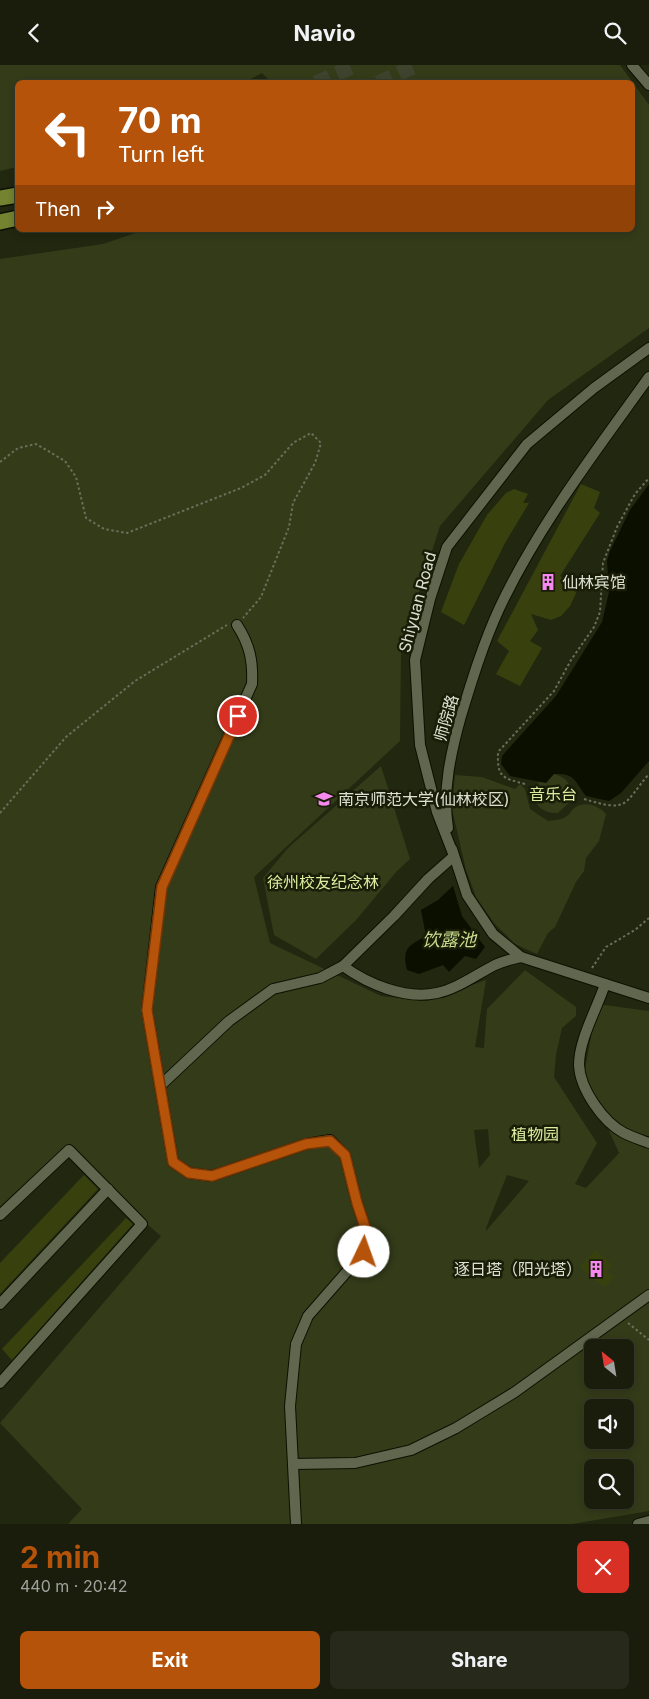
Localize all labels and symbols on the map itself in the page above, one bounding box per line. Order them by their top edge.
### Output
street label: Shiyuan Road [394,549,440,655]
building icon: 仙林宾馆 [538,572,558,592]
place label: 仙林宾馆 [562,572,626,592]
street label: 师院路 [430,692,462,744]
pin [217,695,259,737]
park label: 音乐台 [529,784,577,804]
school or university icon: 南京师范大学(仙林校区) [314,789,334,809]
place label: 南京师范大学(仙林校区) [338,789,510,809]
park label: 徐州校友纪念林 [267,872,379,892]
water label: 饮露池 [422,929,478,950]
park label: 植物园 [511,1124,559,1144]
position arrow [337,1225,389,1277]
place label: 逐日塔（阳光塔） [454,1259,582,1279]
building icon: 逐日塔（阳光塔） [586,1259,606,1279]
north arrow [584,1339,634,1389]

